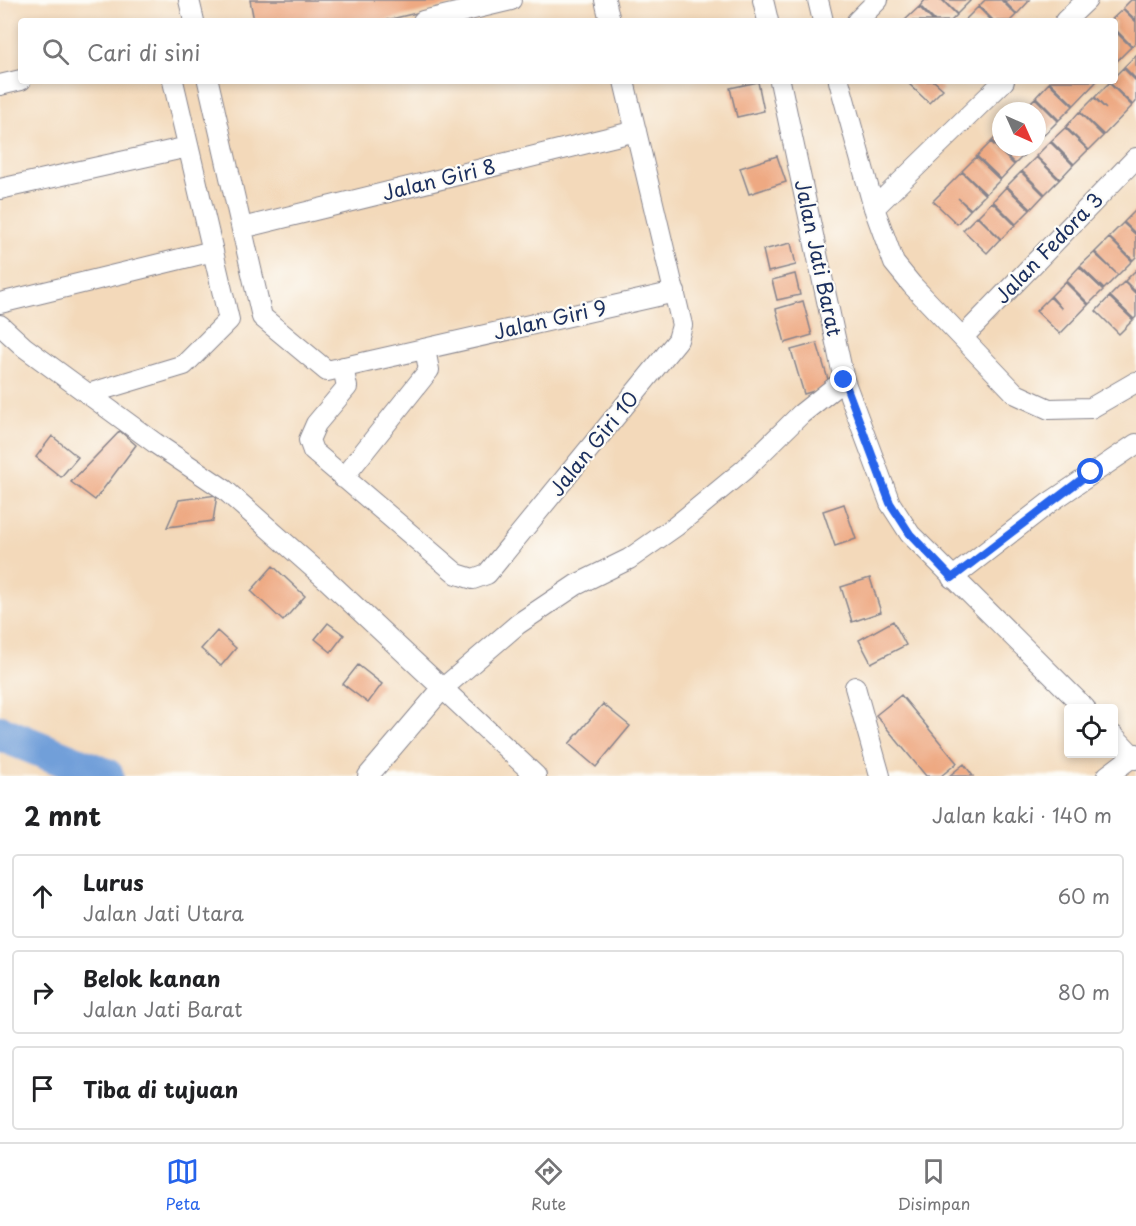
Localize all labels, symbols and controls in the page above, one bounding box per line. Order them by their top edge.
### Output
search box [18,18,1118,84]
icon: search [39,35,72,68]
text: Cari di sini [87,35,200,68]
north arrow [992,102,1046,156]
street label: Jalan Giri 8 [379,150,499,208]
street label: Jalan Jati Barat [788,177,850,339]
street label: Jalan Fedora 3 [987,185,1109,310]
street label: Jalan Giri 9 [490,291,609,347]
route end [830,366,856,392]
street label: Jalan Giri 10 [542,384,645,502]
route start [1077,458,1103,484]
map controls [1064,704,1118,758]
button: locate [1064,704,1118,758]
text: 2 mnt [24,796,101,835]
text: Jalan kaki · 140 m [932,800,1112,830]
text: Lurus [83,865,144,898]
icon: ahead [26,880,59,913]
text: 60 m [1058,881,1110,911]
text: Jalan Jati Utara [83,898,244,928]
text: Belok kanan [83,961,220,994]
icon: right [26,976,59,1009]
text: 80 m [1058,977,1110,1007]
text: Jalan Jati Barat [83,994,242,1024]
icon: arrive [26,1072,59,1105]
text: Tiba di tujuan [83,1072,238,1105]
tab: Peta [166,1155,200,1215]
tab: Rute [531,1155,566,1215]
tab: Disimpan [897,1155,970,1215]

